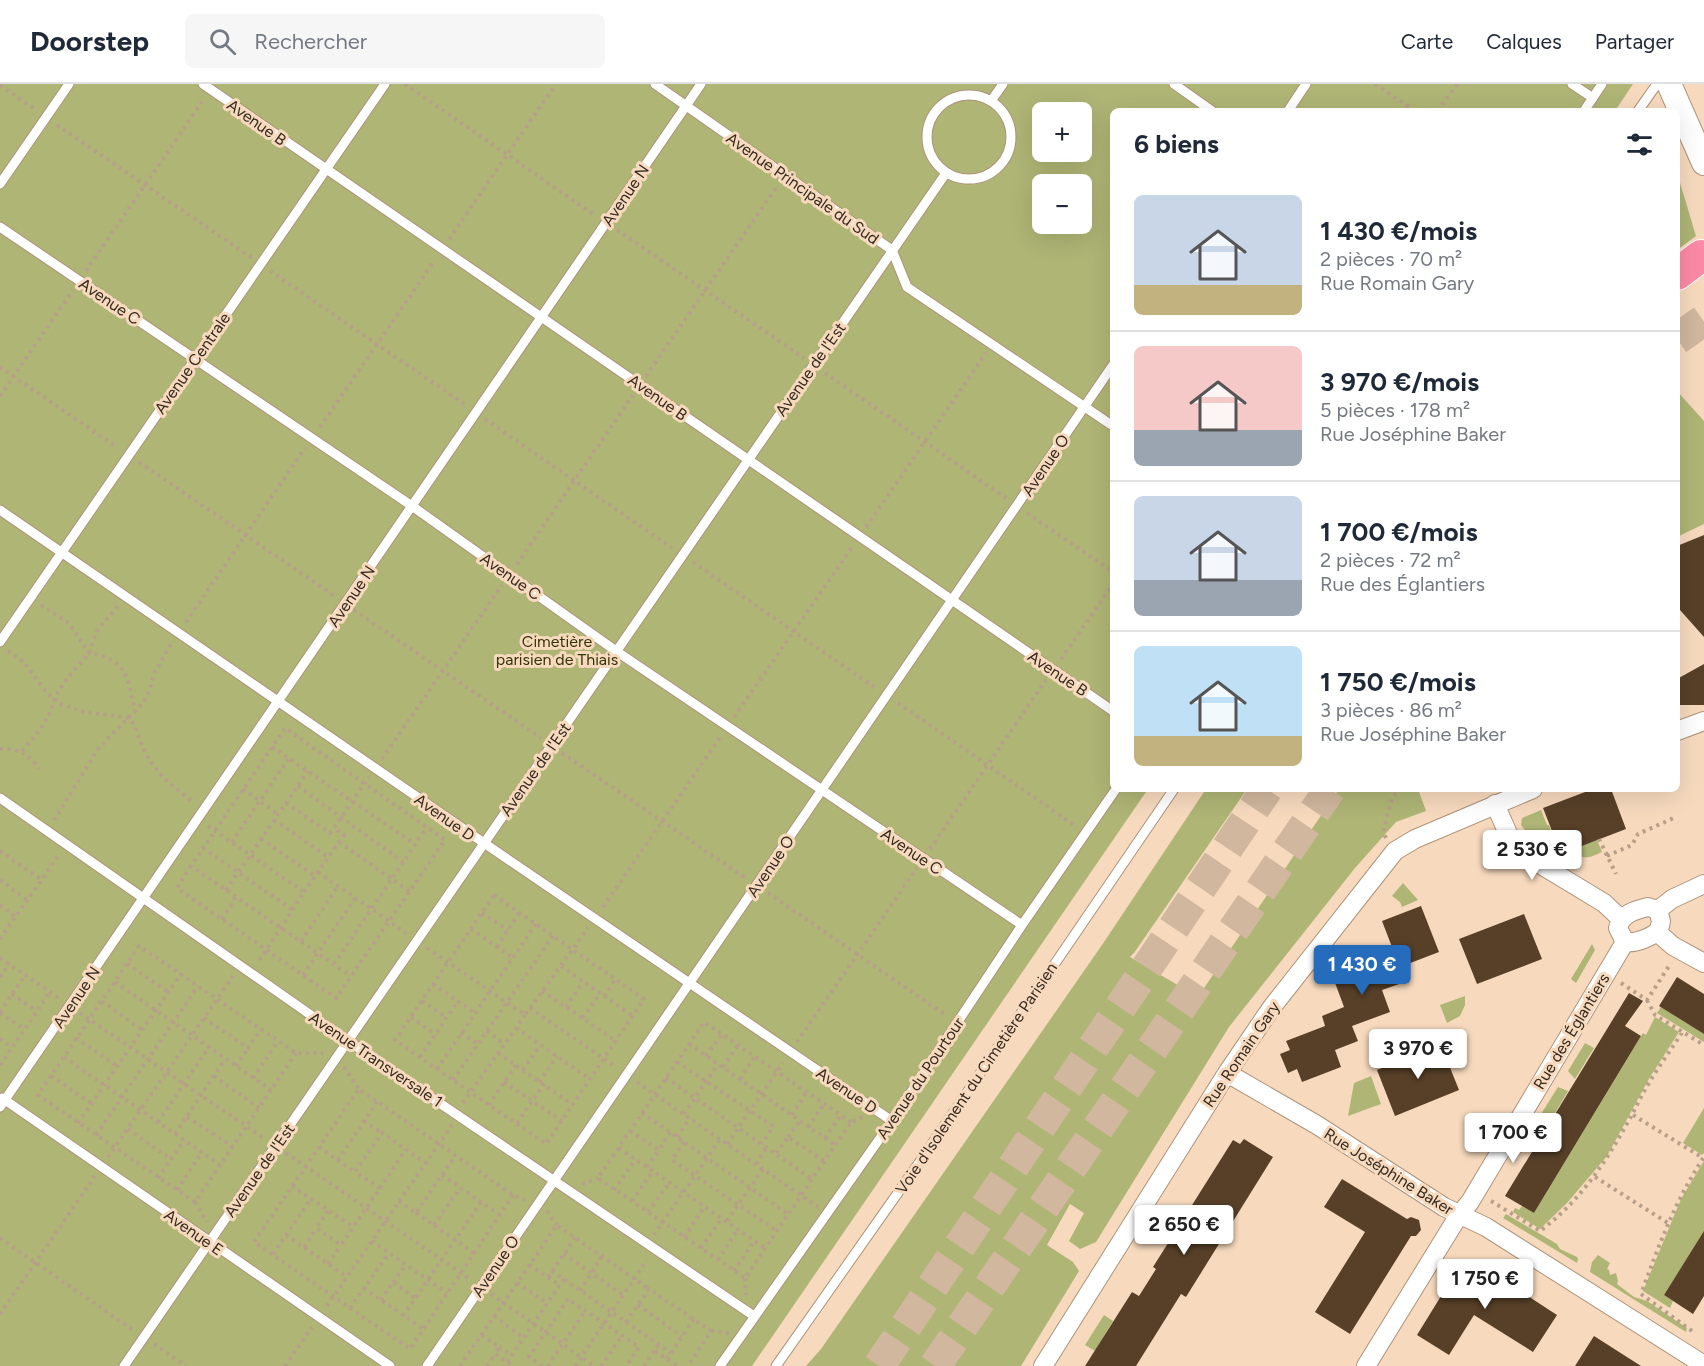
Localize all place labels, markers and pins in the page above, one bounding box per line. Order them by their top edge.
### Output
pin: 2 530 € [1477,830,1587,881]
pin: 1 430 € [1307,945,1417,996]
pin: 3 970 € [1363,1029,1473,1080]
pin: 1 700 € [1458,1113,1568,1164]
pin: 2 650 € [1129,1205,1239,1256]
pin: 1 750 € [1430,1259,1540,1310]

